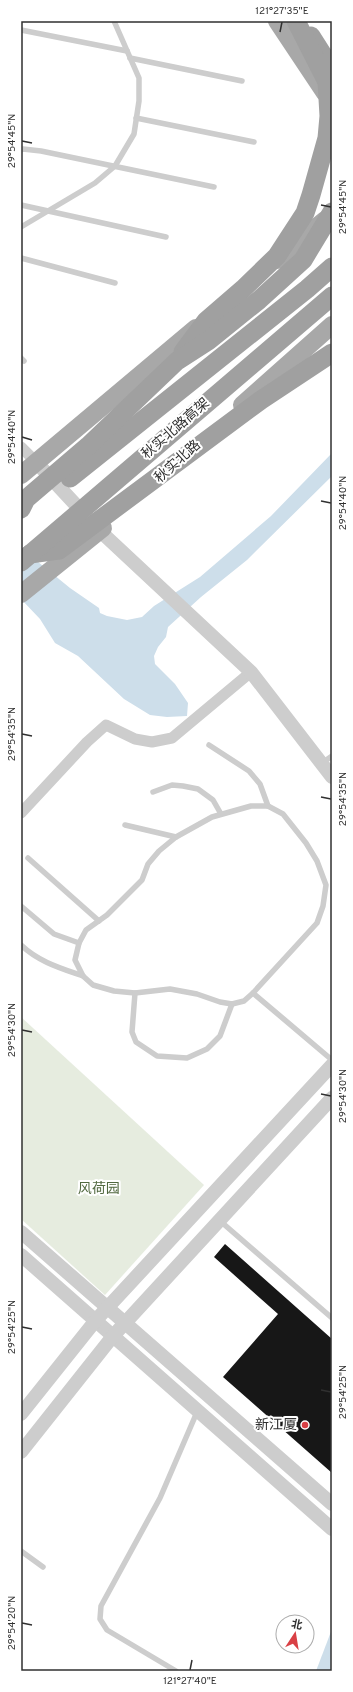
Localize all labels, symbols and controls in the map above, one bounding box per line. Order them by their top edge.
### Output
text: 121°27'35"E [255,5,309,18]
text: 29°54'45"N [6,114,19,168]
text: 29°54'45"N [337,180,350,234]
street label: 秋实北路高架 [139,395,213,463]
text: 29°54'40"N [6,410,19,464]
street label: 秋实北路 [152,437,204,487]
text: 29°54'40"N [337,476,350,530]
text: 29°54'35"N [6,707,19,761]
text: 29°54'35"N [337,772,350,826]
text: 29°54'30"N [6,1003,19,1057]
text: 29°54'30"N [337,1069,350,1123]
park label: 风荷园 [78,1181,120,1198]
text: 29°54'25"N [6,1300,19,1354]
text: 29°54'25"N [337,1365,350,1419]
place label: 新江厦 [255,1417,297,1434]
marker: 新江厦 [300,1420,310,1430]
text: 29°54'20"N [6,1596,19,1650]
north arrow [275,1614,315,1654]
text: 北 [290,1617,304,1633]
text: 121°27'40"E [163,1675,217,1688]

